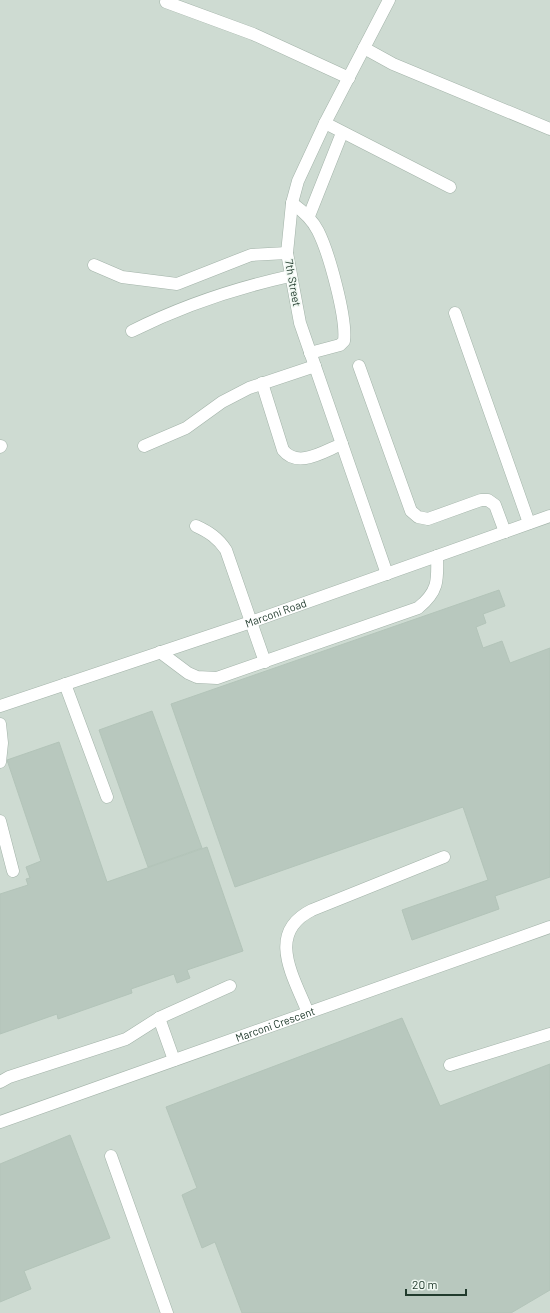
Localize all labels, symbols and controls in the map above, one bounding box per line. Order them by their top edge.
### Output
street label: 7th Street [283,258,304,307]
street label: Marconi Road [243,596,308,630]
street label: Marconi Crescent [234,1004,316,1044]
scale bar [406,1271,466,1297]
text: 20 m [412,1277,438,1291]

